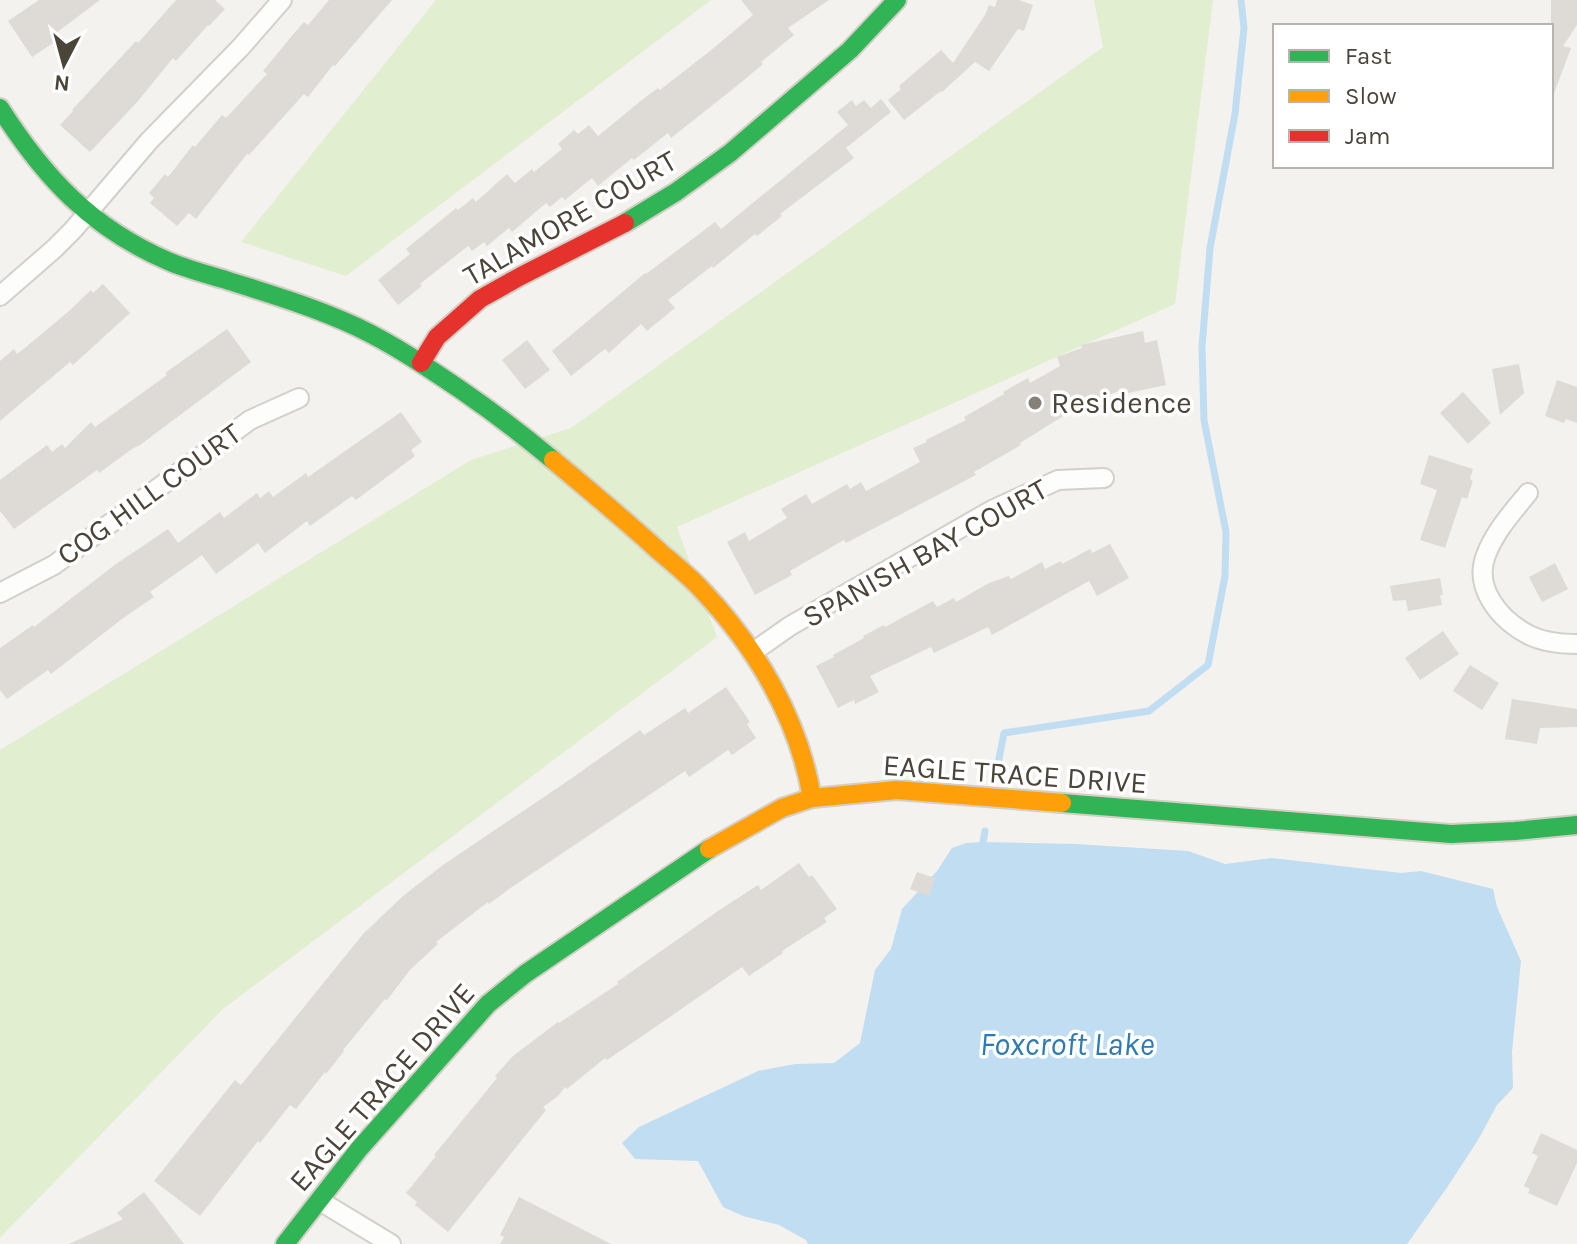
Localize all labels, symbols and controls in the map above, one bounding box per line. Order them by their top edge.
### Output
north arrow [24,24,104,104]
legend [1273,24,1553,168]
text: Fast [1345,42,1392,70]
text: N [53,69,71,97]
text: Slow [1345,82,1397,110]
text: Jam [1345,122,1390,150]
street label: TALAMORE COURT [457,142,683,294]
place label: Residence [1051,385,1192,421]
marker: Residence [1026,394,1044,412]
street label: COG HILL COURT [50,415,248,573]
street label: SPANISH BAY COURT [796,471,1054,635]
street label: EAGLE TRACE DRIVE [882,747,1148,801]
street label: EAGLE TRACE DRIVE [282,975,482,1199]
water label: Foxcroft Lake [980,1026,1154,1063]

